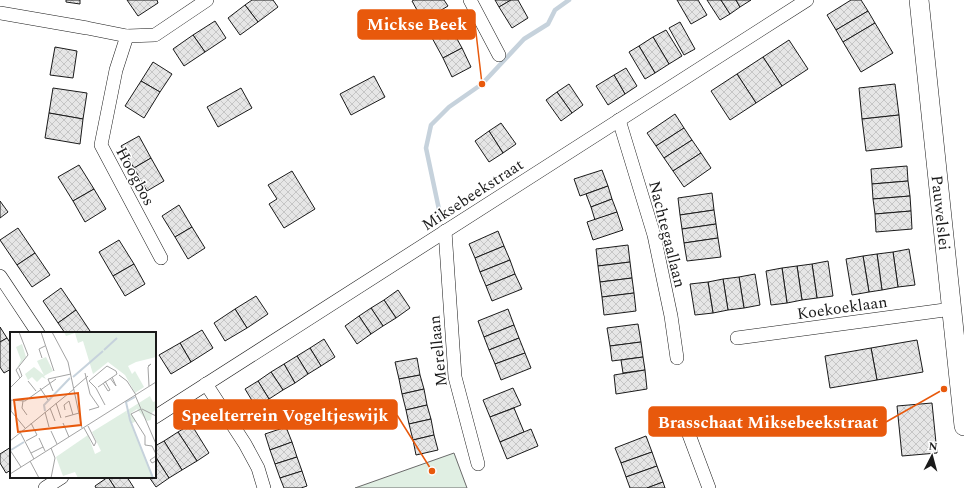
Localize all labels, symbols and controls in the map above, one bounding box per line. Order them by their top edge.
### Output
callout: Mickse Beek [358,10,475,39]
text: Mickse Beek [367,12,468,38]
street label: Hoogbos [110,143,161,210]
street label: Miksebeekstraat [417,153,528,237]
street label: Pauwelslei [925,174,956,252]
street label: Nachtegaallaan [642,178,692,290]
street label: Koekoeklaan [795,290,889,326]
street label: Merellaan [422,314,454,388]
inset map [10,332,156,478]
callout: Speelterrein Vogeltjeswijk [174,400,397,429]
text: Speelterrein Vogeltjeswijk [181,403,389,429]
callout: Brasschaat Miksebeekstraat [649,407,886,436]
text: Brasschaat Miksebeekstraat [658,410,879,436]
north arrow [912,436,952,476]
text: N [928,438,938,455]

